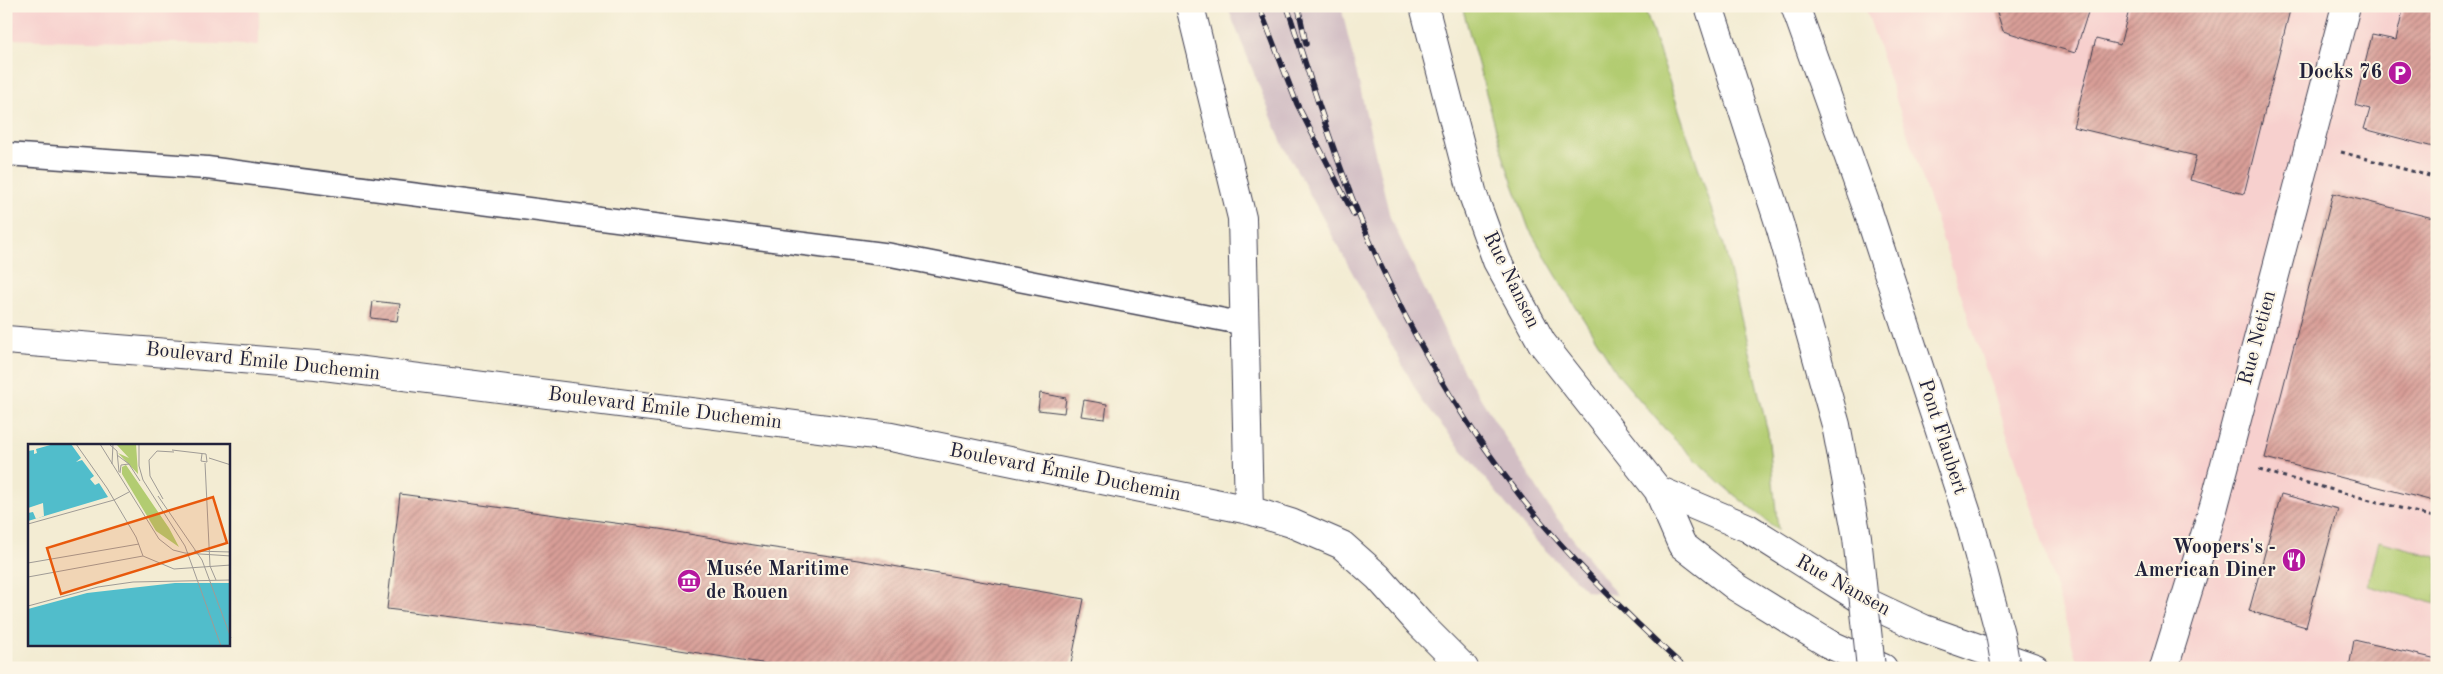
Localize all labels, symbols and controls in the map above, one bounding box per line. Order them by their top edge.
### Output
parking icon: Docks 76 [2387,60,2413,86]
place label: Docks 76 [2298,63,2382,83]
street label: Rue Nansen [1479,229,1543,332]
street label: Rue Netien [2236,288,2280,387]
street label: Boulevard Émile Duchemin [145,337,382,384]
street label: Pont Flaubert [1914,377,1970,497]
street label: Boulevard Émile Duchemin [547,382,784,433]
street label: Boulevard Émile Duchemin [947,438,1183,505]
inset map [28,444,230,646]
place label: Woopers's - American Diner [2134,538,2276,581]
restaurant icon: Woopers's - American Diner [2281,547,2307,573]
street label: Rue Nansen [1792,552,1894,620]
place label: Musée Maritime de Rouen [706,560,849,603]
museum icon: Musée Maritime de Rouen [676,568,702,594]

